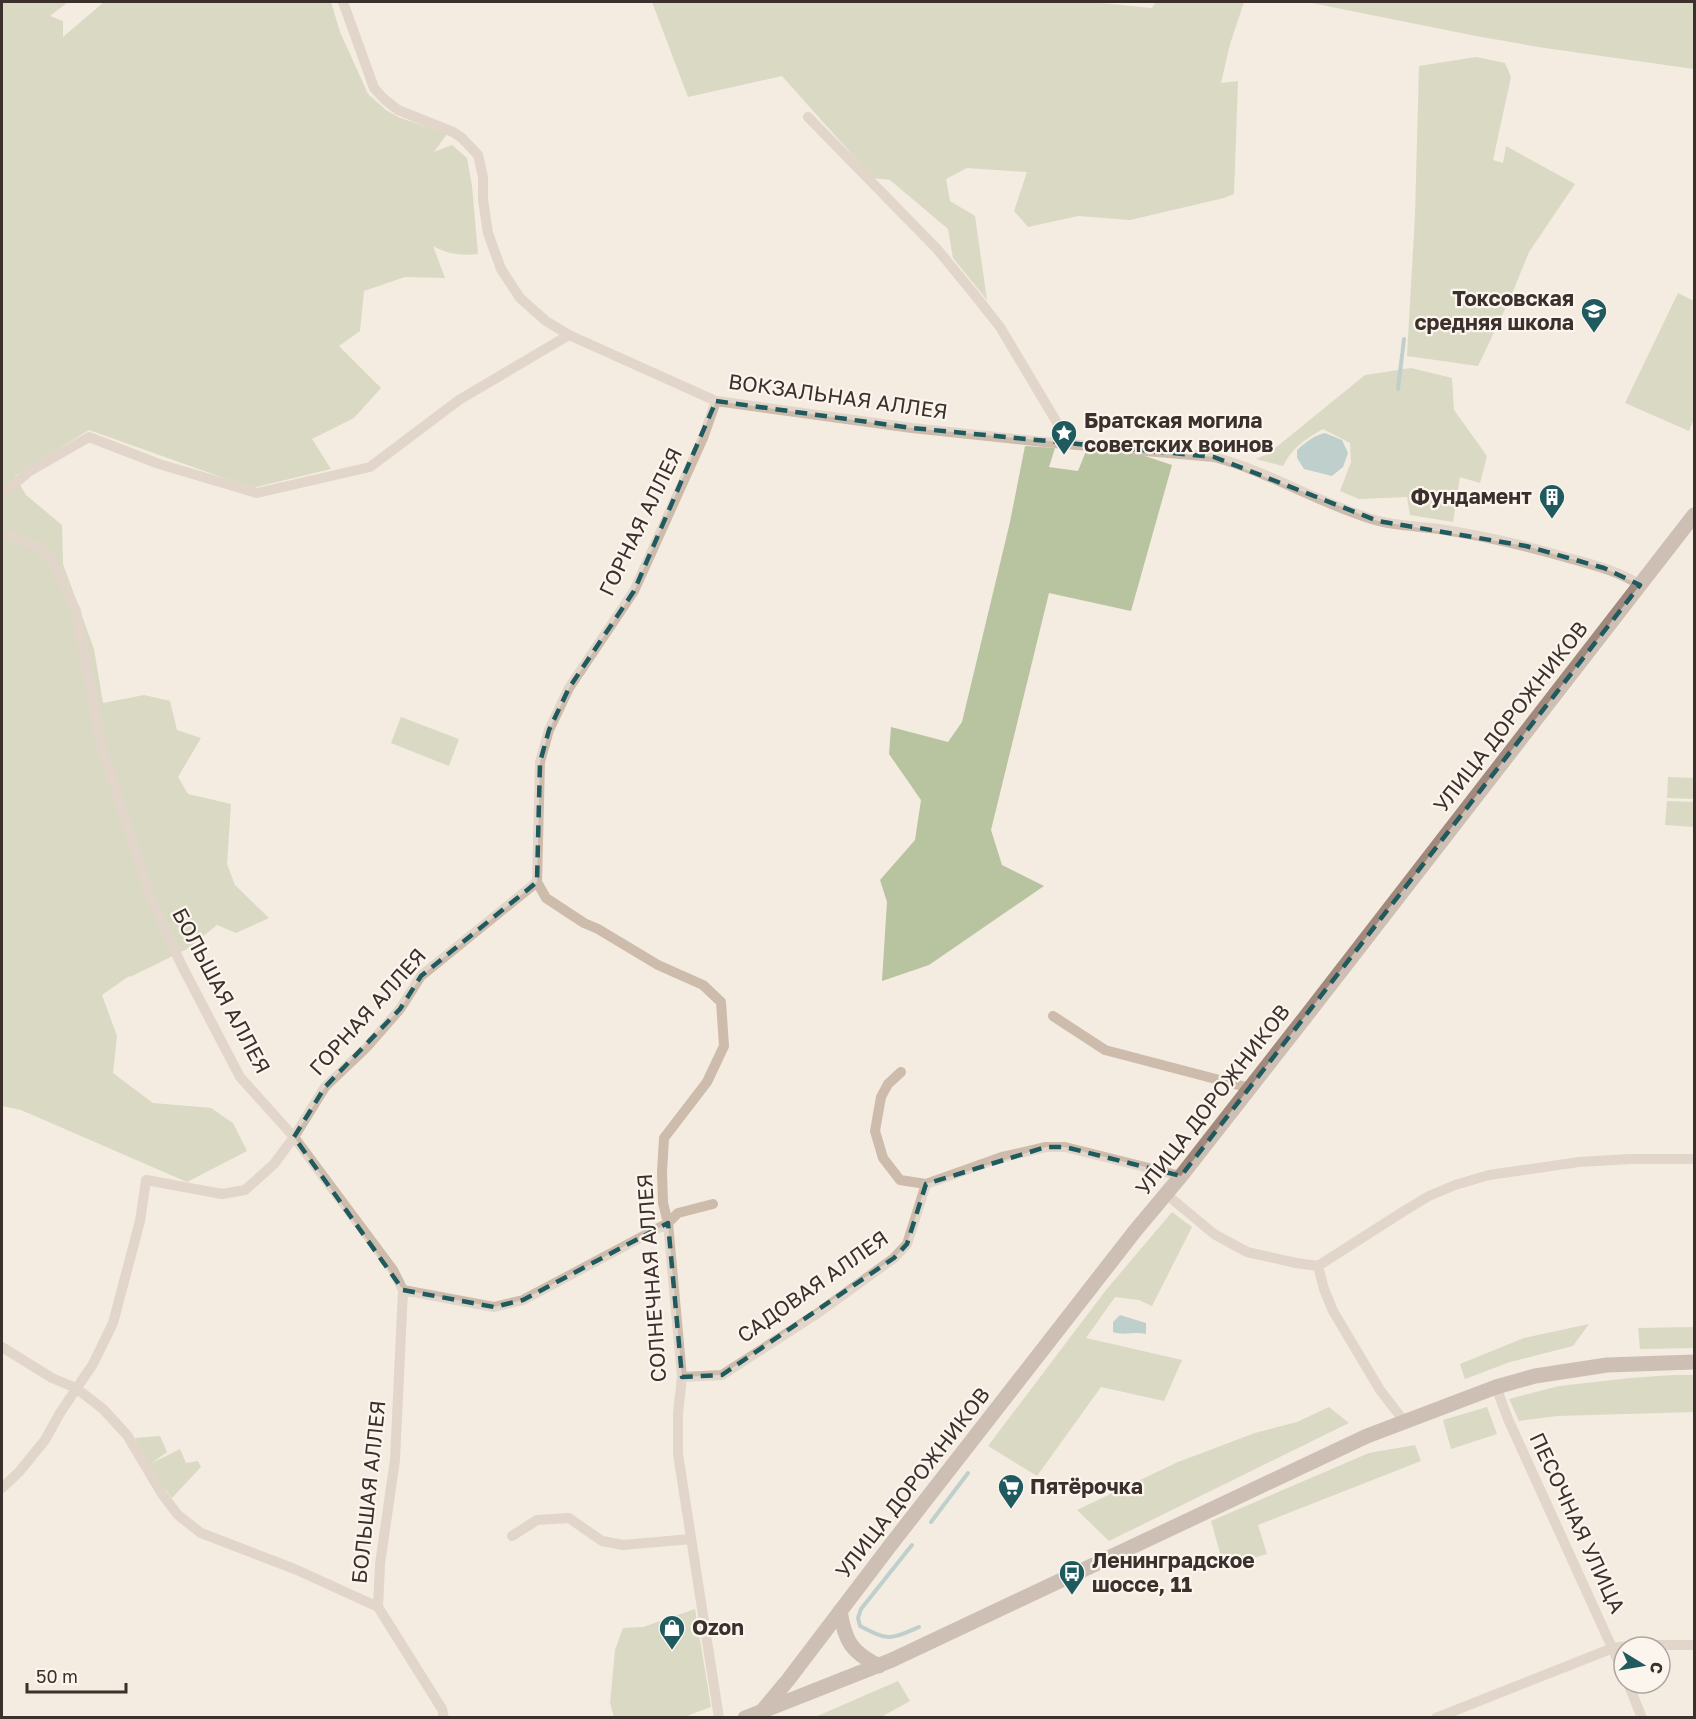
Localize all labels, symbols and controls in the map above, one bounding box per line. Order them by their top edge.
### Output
place label: Токсовская средняя школа [1414,285,1574,335]
school or university icon: Токсовская средняя школа [1579,296,1609,334]
street label: ВОКЗАЛЬНАЯ АЛЛЕЯ [727,368,950,424]
place label: Братская могила советских воинов [1084,407,1273,457]
place icon: Братская могила советских воинов [1049,418,1079,456]
street label: ГОРНАЯ АЛЛЕЯ [593,443,687,600]
building icon: Фундамент [1537,482,1567,520]
place label: Фундамент [1410,483,1532,509]
street label: УЛИЦА ДОРОЖНИКОВ [1428,616,1593,817]
street label: БОЛЬШАЯ АЛЛЕЯ [167,903,277,1078]
street label: ГОРНАЯ АЛЛЕЯ [303,942,431,1080]
street label: УЛИЦА ДОРОЖНИКОВ [1130,999,1295,1200]
street label: СОЛНЕЧНАЯ АЛЛЕЯ [631,1173,671,1383]
street label: САДОВАЯ АЛЛЕЯ [732,1224,893,1348]
street label: УЛИЦА ДОРОЖНИКОВ [830,1382,995,1583]
street label: БОЛЬШАЯ АЛЛЕЯ [345,1399,391,1585]
street label: ПЕСОЧНАЯ УЛИЦА [1525,1428,1631,1617]
supermarket icon: Пятёрочка [996,1472,1026,1510]
place label: Пятёрочка [1030,1473,1143,1499]
place label: Ленинградское шоссе, 11 [1092,1547,1255,1597]
bus stop icon: Ленинградское шоссе, 11 [1057,1558,1087,1596]
shop icon: Ozon [657,1613,687,1651]
place label: Ozon [692,1614,744,1640]
north arrow [1612,1635,1672,1695]
scale bar [27,1656,126,1694]
text: С [1646,1660,1668,1675]
text: 50 m [36,1665,78,1687]

